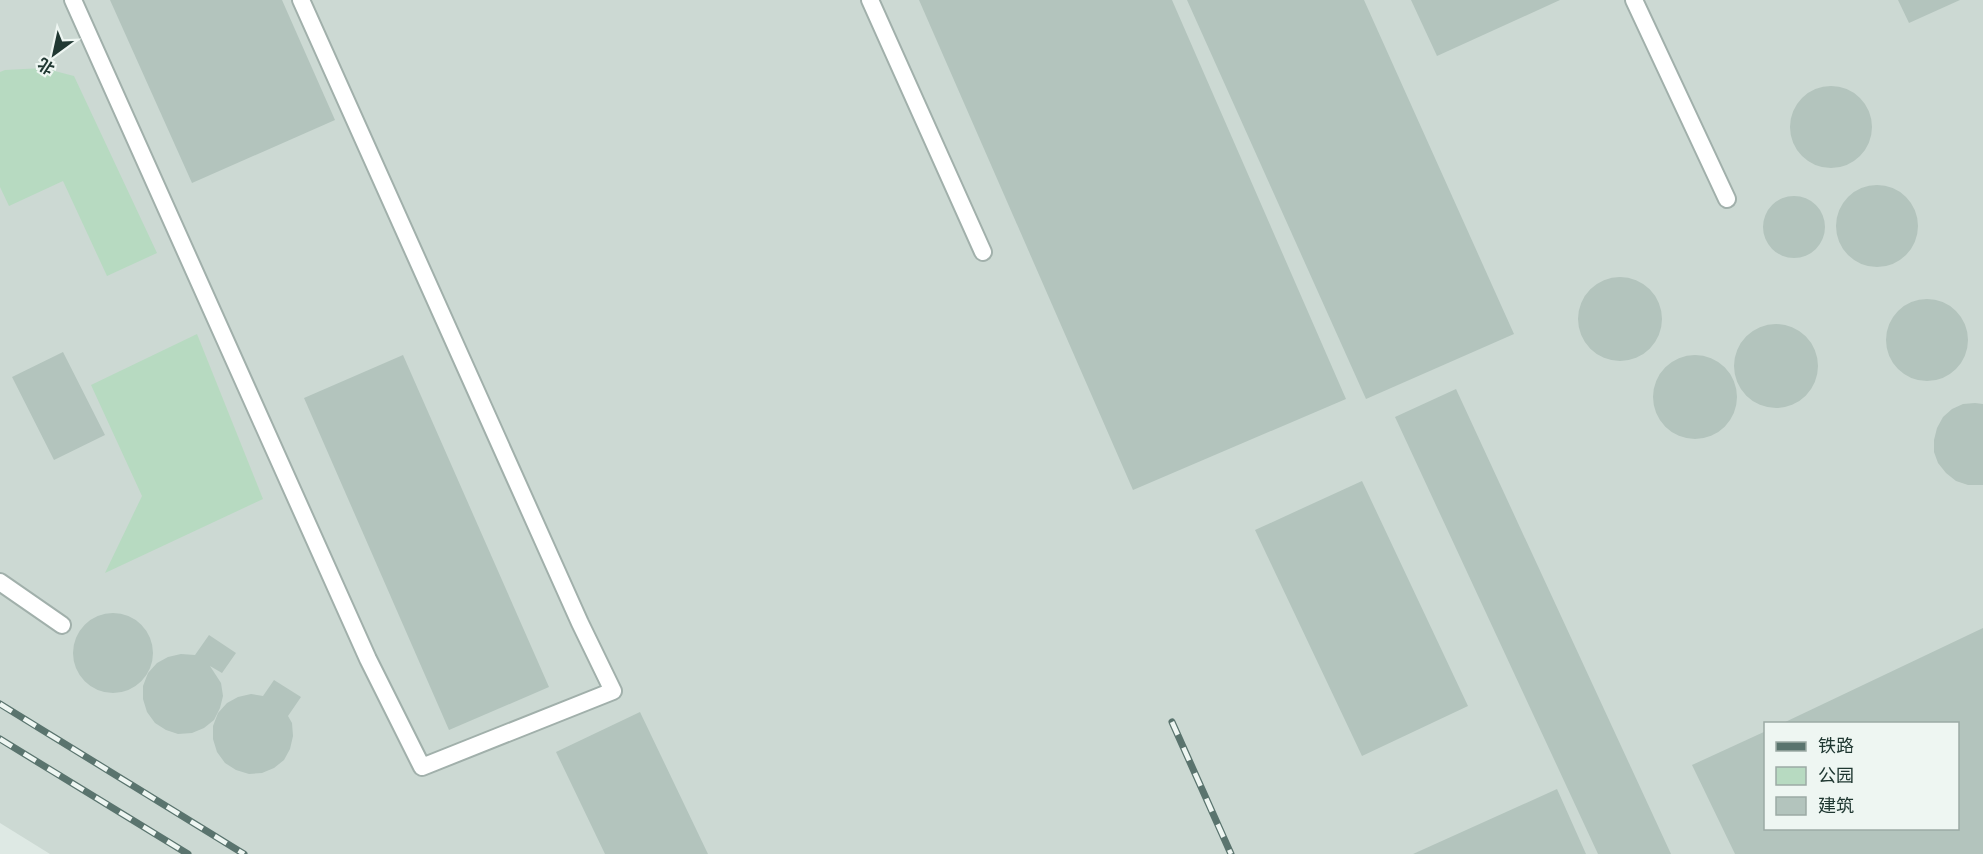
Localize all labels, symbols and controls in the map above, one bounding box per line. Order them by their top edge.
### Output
north arrow [24,24,84,84]
text: 北 [34,54,58,79]
legend [1764,722,1959,830]
text: 铁路 [1818,734,1854,757]
text: 公园 [1818,764,1854,787]
text: 建筑 [1818,794,1854,817]

